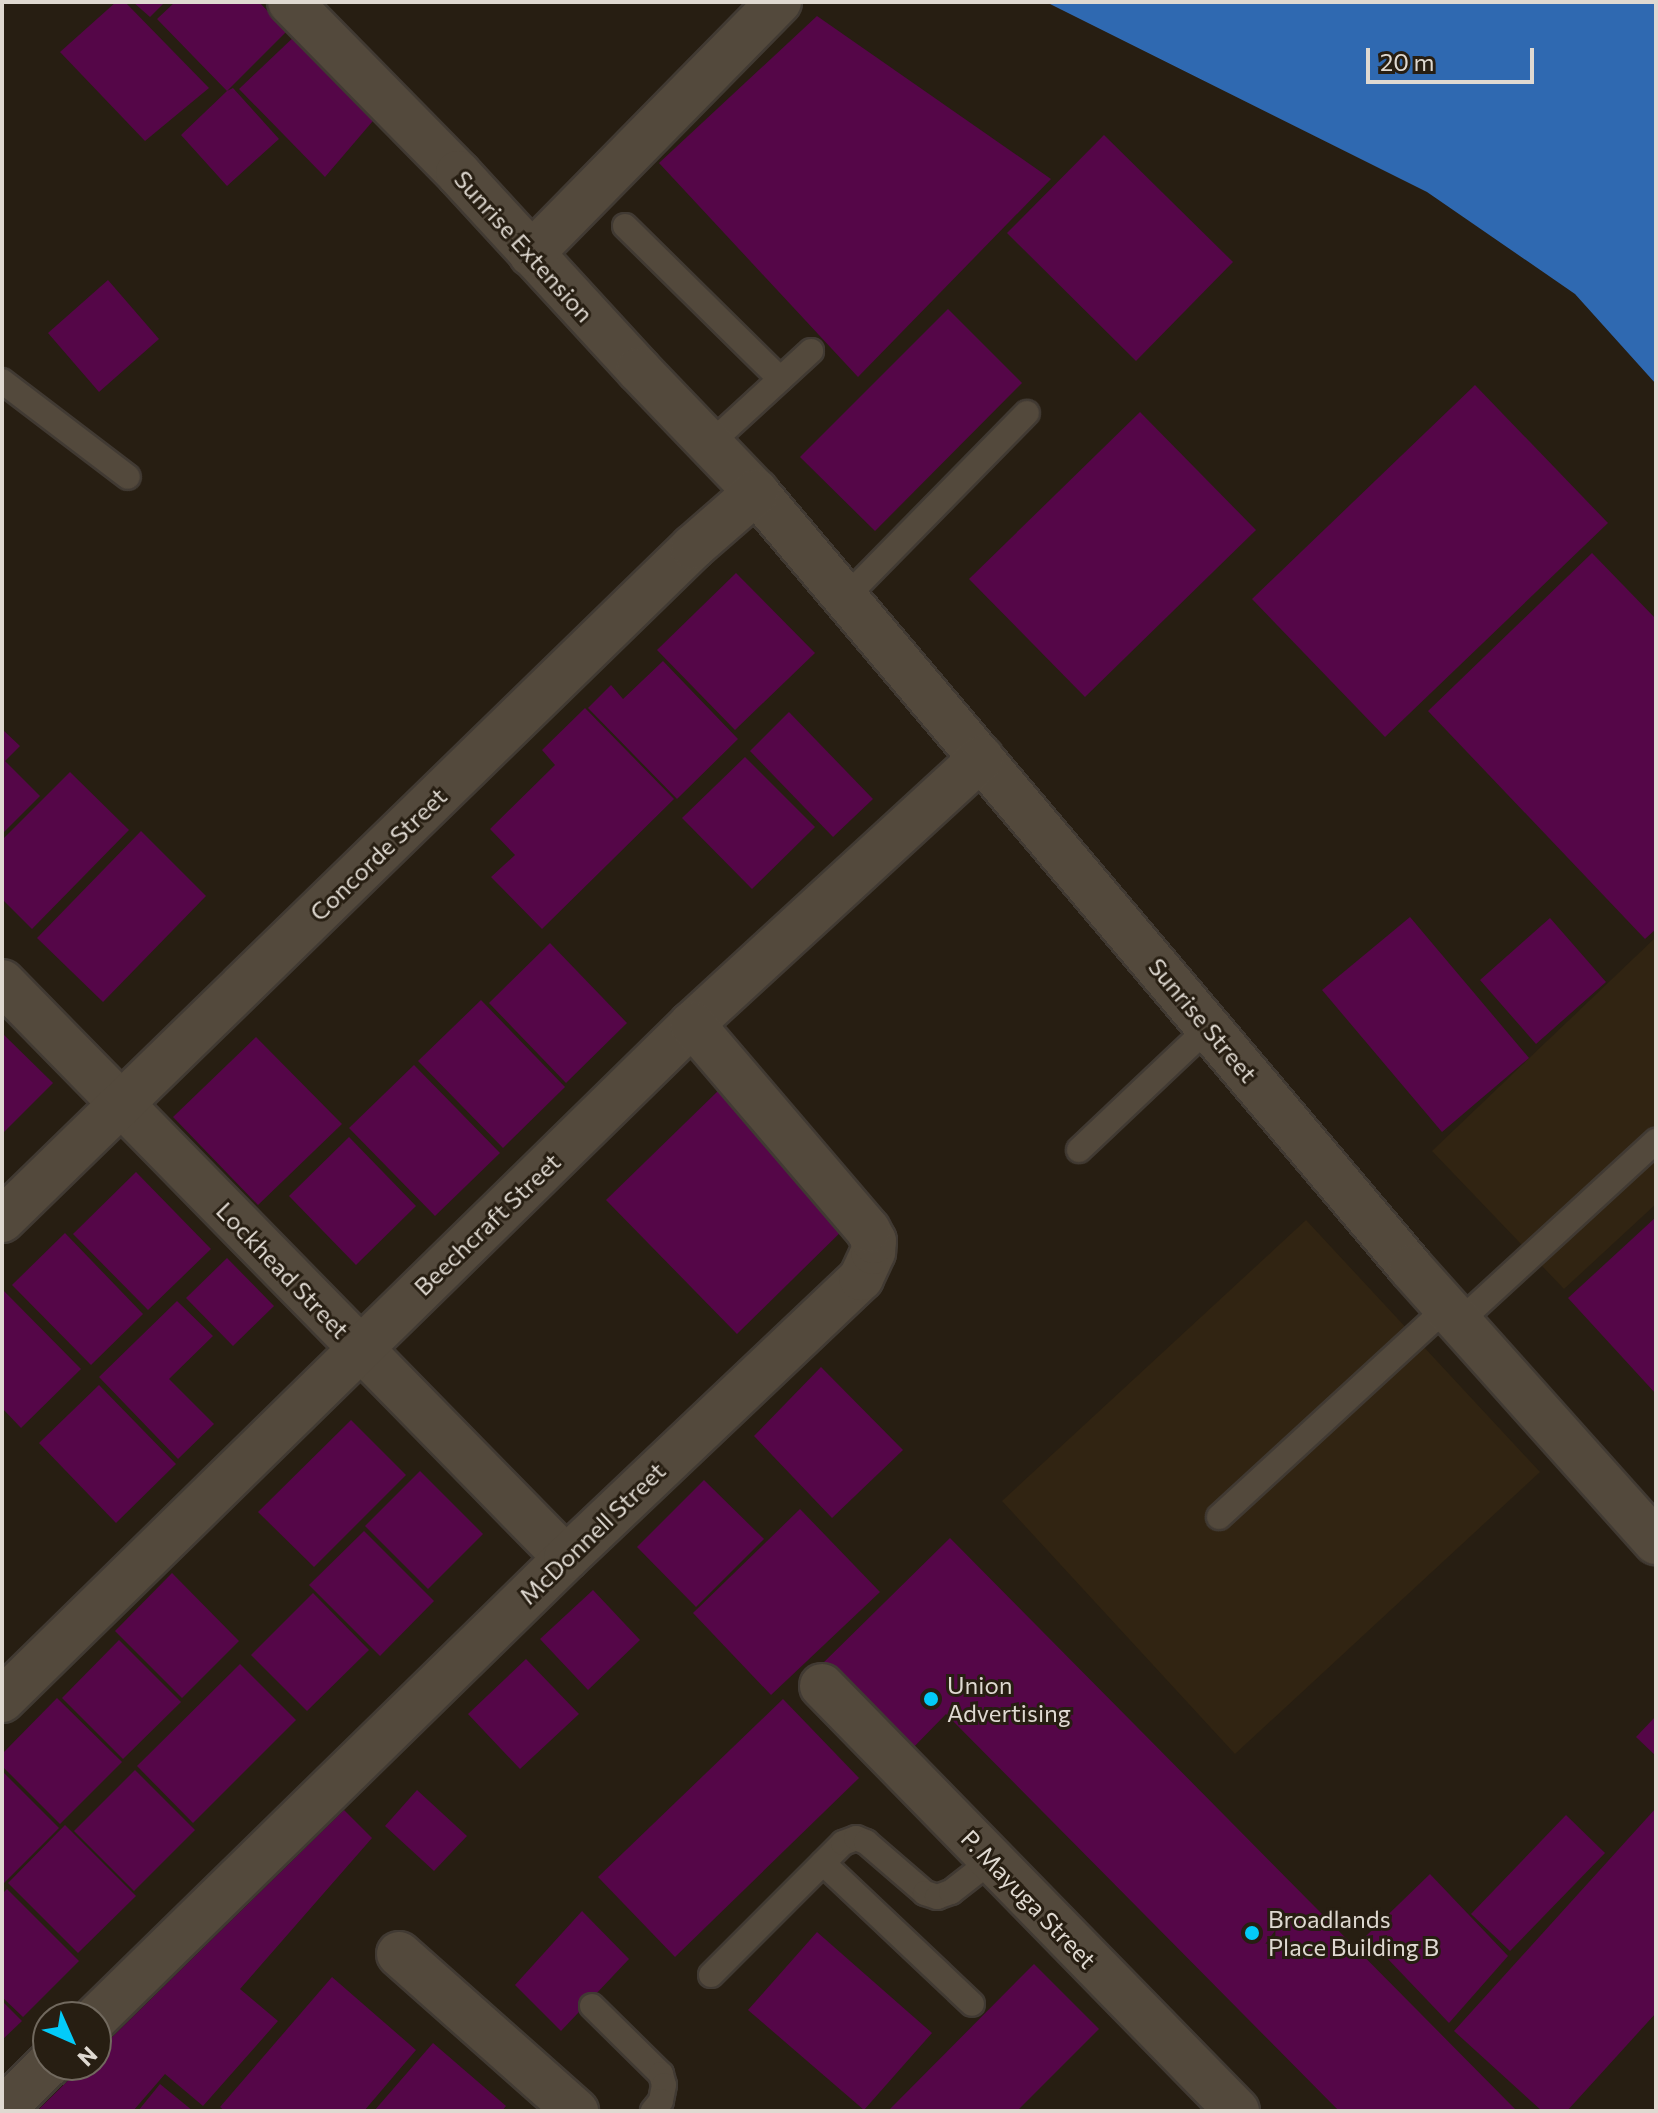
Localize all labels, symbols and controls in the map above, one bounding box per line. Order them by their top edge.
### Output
scale bar [1370,32,1538,82]
text: 20 m [1380,47,1434,76]
street label: Sunrise Extension [449,164,599,328]
street label: Concorde Street [304,782,452,926]
street label: Sunrise Street [1143,952,1263,1088]
street label: Beechcraft Street [408,1147,566,1301]
street label: Lockhead Street [211,1196,355,1344]
street label: McDonnell Street [513,1456,671,1610]
place label: Union Advertising [947,1671,1071,1727]
marker: Union Advertising [922,1690,940,1708]
street label: P. Mayuga Street [956,1824,1102,1974]
place label: Broadlands Place Building B [1268,1905,1439,1961]
marker: Broadlands Place Building B [1243,1924,1261,1942]
north arrow [32,2001,112,2081]
text: N [73,2042,103,2072]

